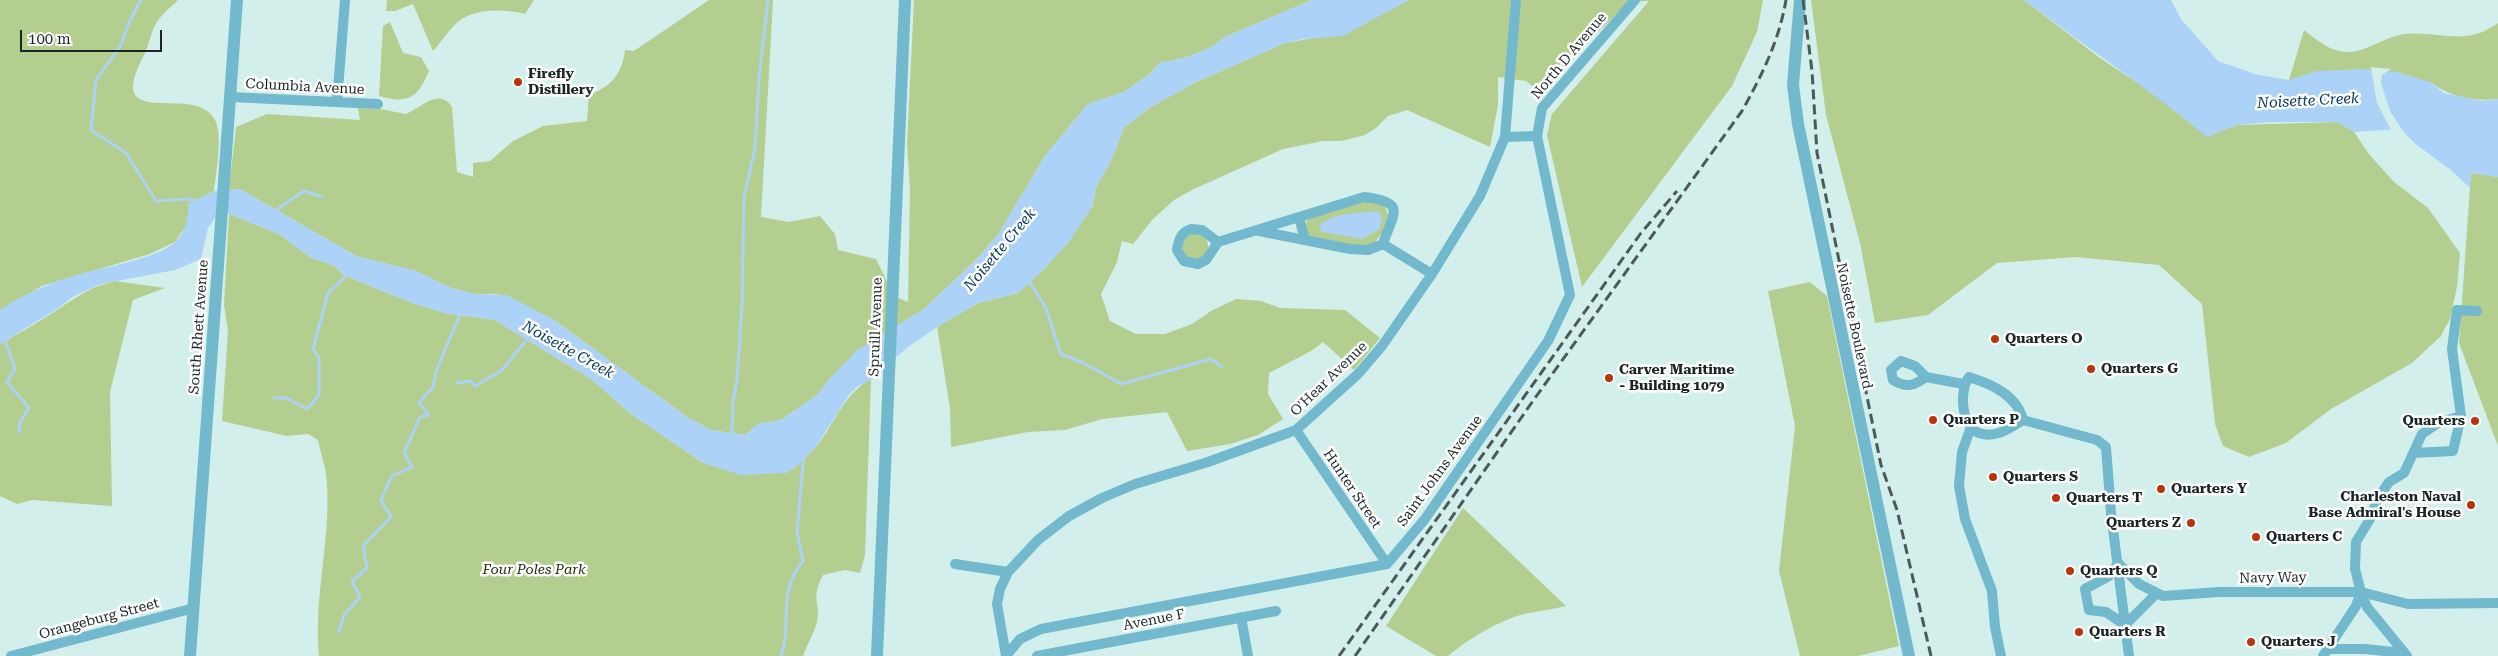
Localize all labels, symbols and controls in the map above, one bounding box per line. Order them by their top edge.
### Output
street label: North D Avenue [1528,9,1610,103]
scale bar [22,20,165,52]
text: 100 m [28,30,71,48]
place label: Firefly Distillery [528,66,594,98]
street label: Columbia Avenue [245,75,365,99]
marker: Firefly Distillery [512,76,524,88]
water label: Noisette Creek [2257,89,2359,113]
water label: Noisette Creek [960,205,1040,295]
street label: South Rhett Avenue [186,259,212,395]
street label: Noisette Boulevard [1832,261,1876,391]
street label: Spruill Avenue [866,277,886,377]
water label: Noisette Creek [519,317,617,383]
place label: Quarters O [2005,331,2082,347]
marker: Quarters O [1989,333,2001,345]
street label: O'Hear Avenue [1287,338,1371,420]
place label: Quarters G [2101,361,2178,377]
place label: Carver Maritime - Building 1079 [1619,362,1735,394]
marker: Quarters G [2085,363,2097,375]
marker: Carver Maritime - Building 1079 [1603,372,1615,384]
street label: Saint Johns Avenue [1394,412,1486,530]
place label: Quarters P [1943,412,2019,428]
place label: Quarters [2402,413,2465,429]
marker: Quarters P [1927,414,1939,426]
marker: Quarters [2469,415,2481,427]
street label: Hunter Street [1319,446,1385,532]
place label: Quarters S [2003,469,2078,485]
marker: Quarters S [1987,471,1999,483]
place label: Quarters Y [2171,481,2247,497]
marker: Quarters Y [2155,483,2167,495]
place label: Charleston Naval Base Admiral's House [2308,489,2461,522]
place label: Quarters T [2066,490,2142,506]
marker: Quarters T [2050,492,2062,504]
marker: Charleston Naval Base Admiral's House [2465,499,2477,511]
place label: Quarters Z [2106,515,2181,531]
marker: Quarters Z [2185,517,2197,529]
place label: Quarters C [2266,529,2342,545]
marker: Quarters C [2250,531,2262,543]
park label: Four Poles Park [483,562,585,578]
place label: Quarters Q [2080,563,2157,579]
marker: Quarters Q [2064,565,2076,577]
street label: Navy Way [2239,569,2307,587]
street label: Orangeburg Street [37,595,161,643]
street label: Avenue F [1122,606,1186,634]
place label: Quarters R [2089,624,2166,640]
marker: Quarters R [2073,626,2085,638]
place label: Quarters J [2261,634,2336,650]
marker: Quarters J [2245,636,2257,648]

